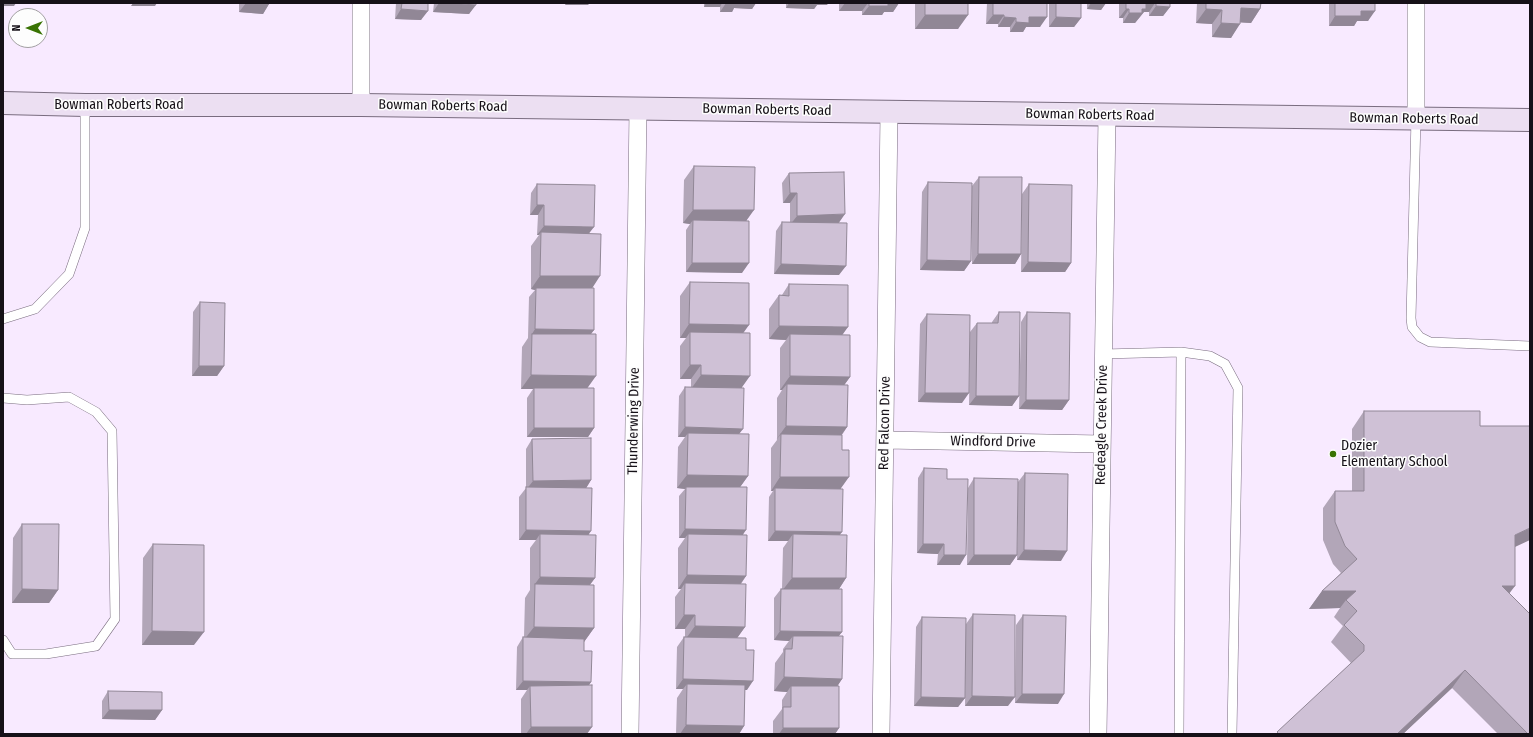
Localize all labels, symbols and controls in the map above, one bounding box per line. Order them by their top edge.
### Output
north arrow [8,8,48,48]
text: N [10,25,23,31]
street label: Bowman Roberts Road [378,96,508,116]
street label: Bowman Roberts Road [54,97,184,113]
street label: Bowman Roberts Road [702,100,832,120]
street label: Bowman Roberts Road [1025,105,1155,125]
street label: Bowman Roberts Road [1349,109,1479,129]
street label: Redeagle Creek Drive [1093,365,1111,485]
street label: Thunderwing Drive [625,367,643,475]
street label: Red Falcon Drive [876,376,894,470]
street label: Windford Drive [950,433,1036,451]
place label: Dozier Elementary School [1341,438,1448,470]
marker: Dozier Elementary School [1328,449,1338,459]

